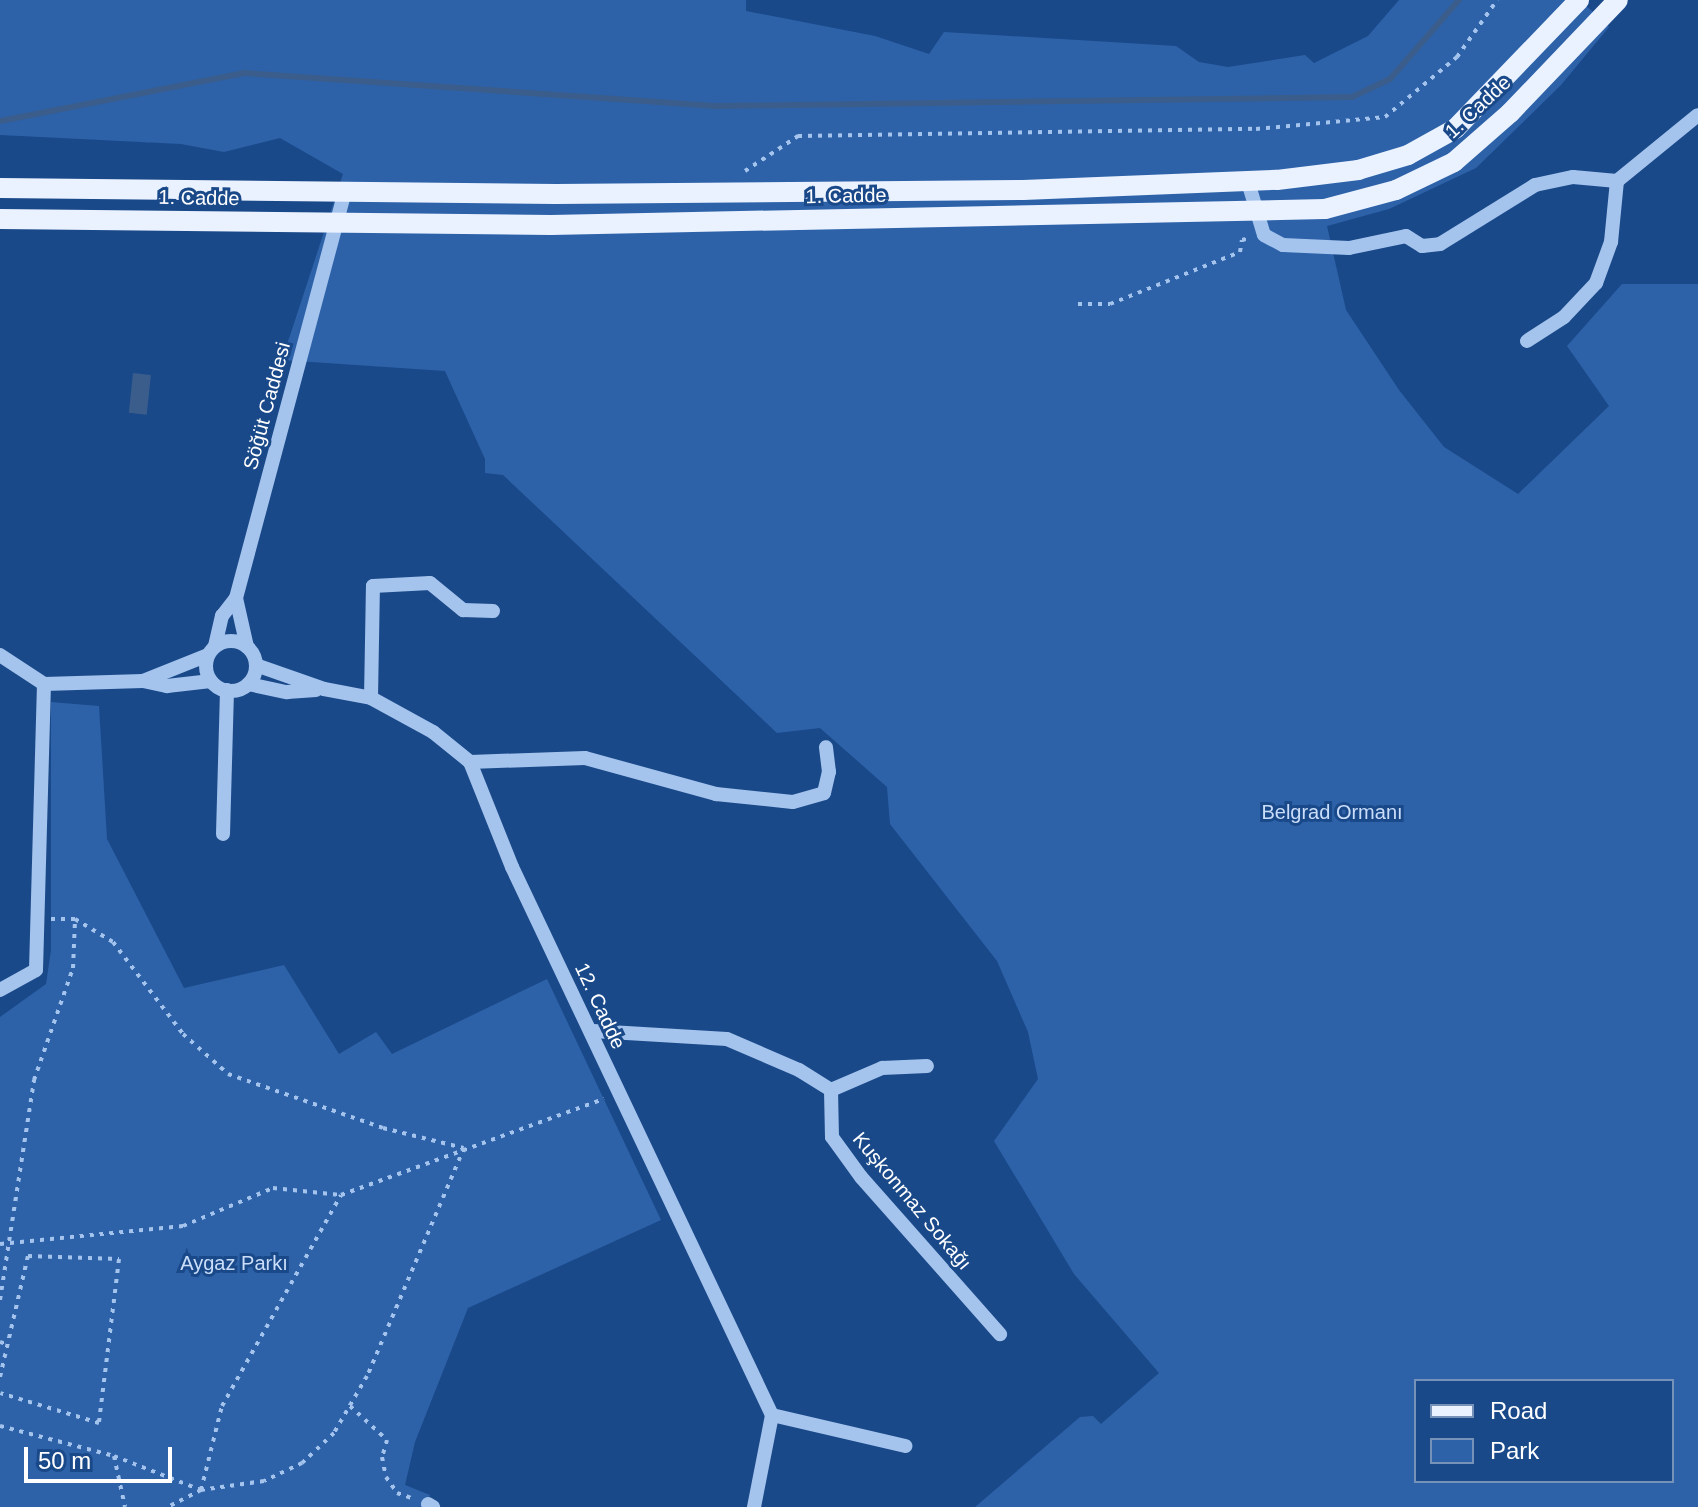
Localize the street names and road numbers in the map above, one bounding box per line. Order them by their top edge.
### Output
street label: 1. Cadde [1440,71,1516,143]
street label: 1. Cadde [805,183,887,209]
street label: 1. Cadde [158,185,240,211]
street label: Söğüt Caddesi [238,340,296,472]
street label: 12. Cadde [570,959,630,1053]
street label: Kuşkonmaz Sokağı [847,1127,977,1275]

